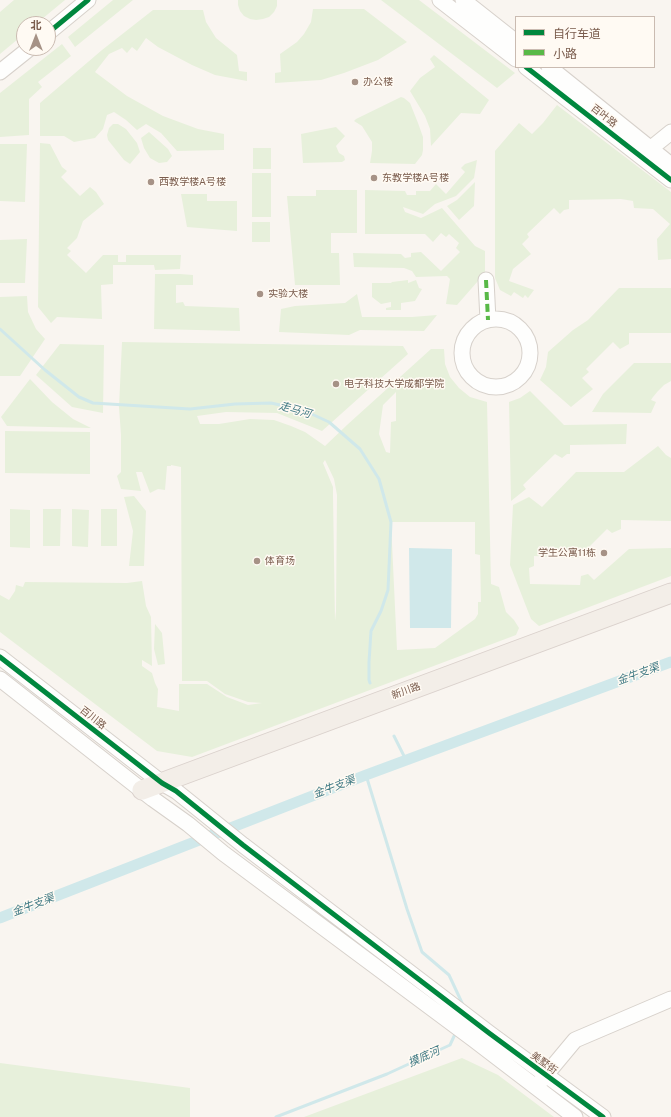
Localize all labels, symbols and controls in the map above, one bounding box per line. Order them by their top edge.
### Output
north arrow [16,16,56,56]
legend [515,16,655,68]
text: 北 [31,19,42,31]
text: 自行车道 [553,27,601,41]
text: 小路 [553,47,577,61]
place label: 办公楼 [363,76,393,88]
marker: 办公楼 [350,77,360,87]
street label: 百叶路 [588,102,620,130]
place label: 东教学楼A号楼 [382,172,449,184]
marker: 东教学楼A号楼 [369,173,379,183]
place label: 西教学楼A号楼 [159,176,226,188]
marker: 西教学楼A号楼 [146,177,156,187]
place label: 实验大楼 [268,288,308,300]
marker: 实验大楼 [255,289,265,299]
place label: 电子科技大学成都学院 [344,378,444,390]
marker: 电子科技大学成都学院 [331,379,341,389]
water label: 走马河 [277,399,313,421]
place label: 学生公寓11栋 [538,547,596,559]
marker: 学生公寓11栋 [599,548,609,558]
place label: 体育场 [265,555,295,567]
marker: 体育场 [252,556,262,566]
water label: 金牛支渠 [615,660,661,688]
street label: 新川路 [390,680,422,702]
street label: 百川路 [77,704,109,732]
water label: 金牛支渠 [311,773,357,801]
water label: 金牛支渠 [10,891,56,919]
water label: 摸底河 [406,1044,442,1070]
street label: 美墅街 [528,1049,560,1077]

